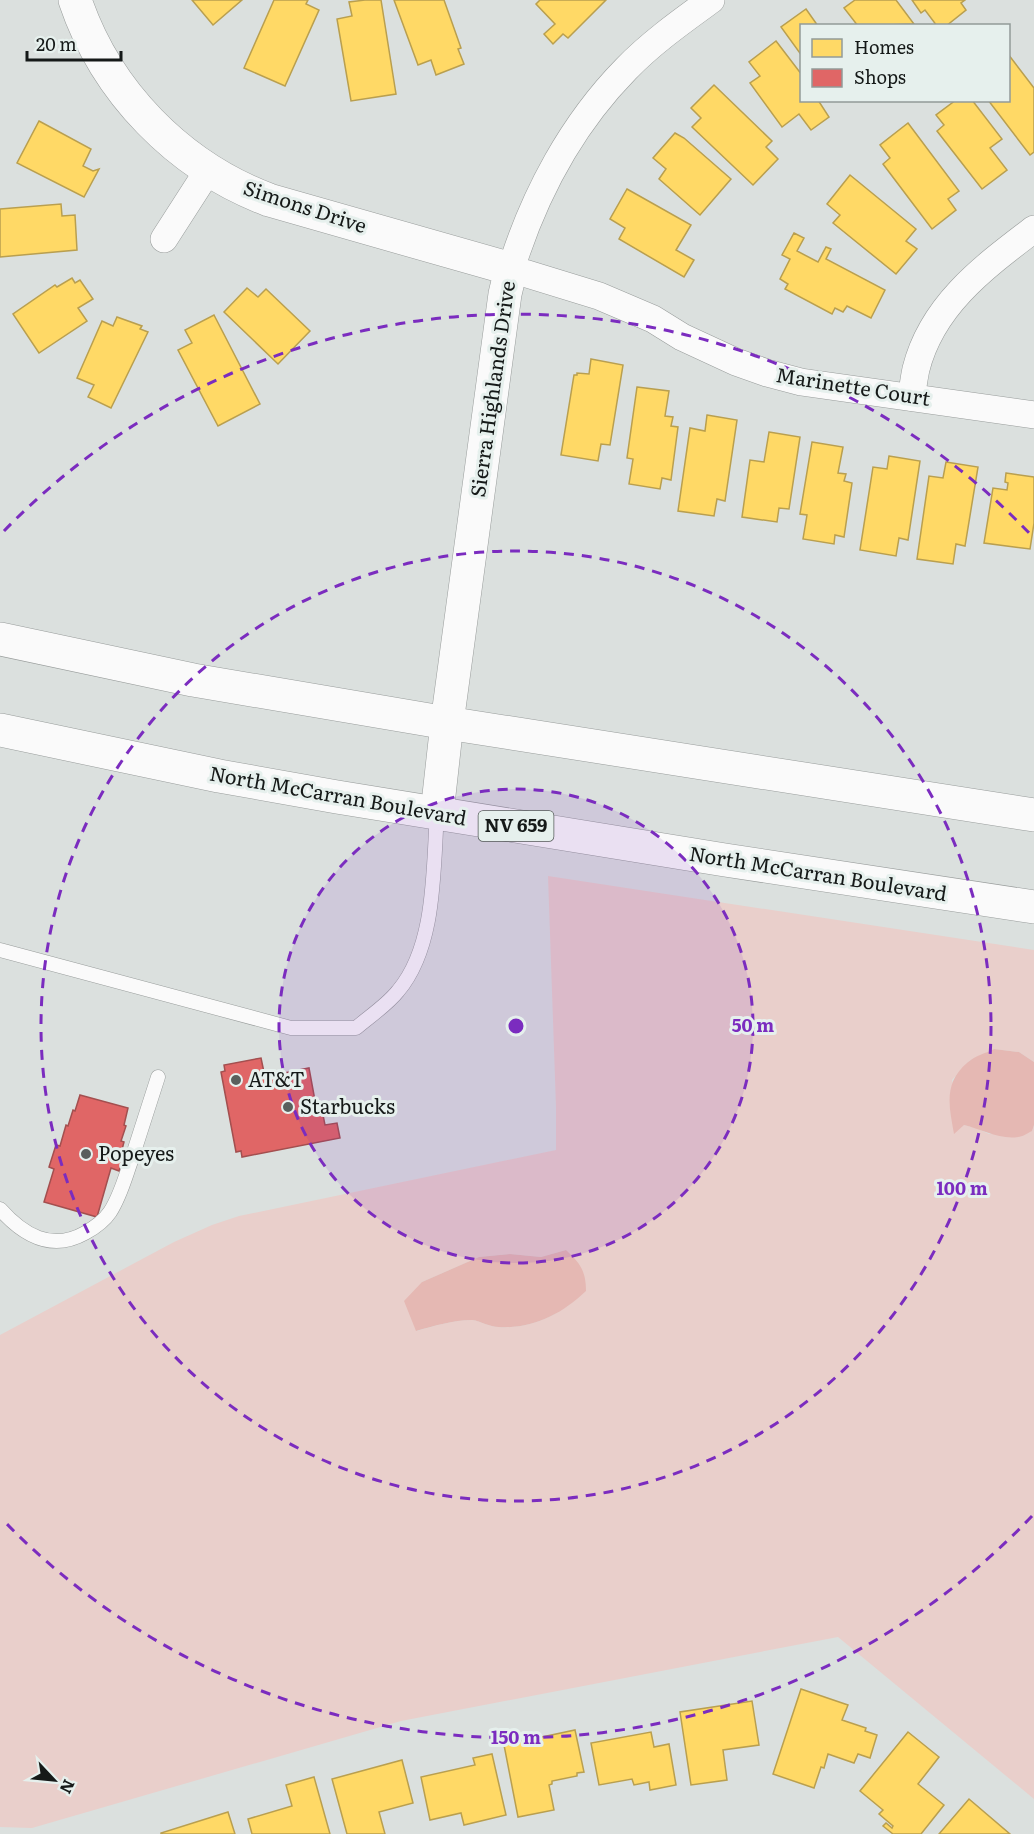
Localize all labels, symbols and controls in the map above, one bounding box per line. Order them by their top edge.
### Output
scale bar [27,24,122,62]
legend [800,24,1010,102]
text: 20 m [36,30,77,57]
text: Homes [854,33,914,60]
text: Shops [854,63,906,90]
street label: Simons Drive [240,171,371,239]
street label: Sierra Highlands Drive [461,279,521,499]
street label: Marinette Court [774,358,933,412]
street label: North McCarran Boulevard [207,757,469,831]
road number: NV 659 [478,811,554,841]
street label: North McCarran Boulevard [687,837,949,907]
text: 50 m [732,1011,774,1038]
centre of rings [506,1016,526,1036]
place label: AT&T [248,1063,305,1093]
marker: AT&T [229,1073,243,1087]
place label: Starbucks [300,1090,395,1120]
marker: Starbucks [281,1100,295,1114]
place label: Popeyes [98,1137,174,1167]
marker: Popeyes [79,1147,93,1161]
text: 100 m [936,1174,988,1201]
text: 150 m [491,1723,541,1750]
north arrow [24,1750,84,1810]
text: N [55,1776,82,1798]

